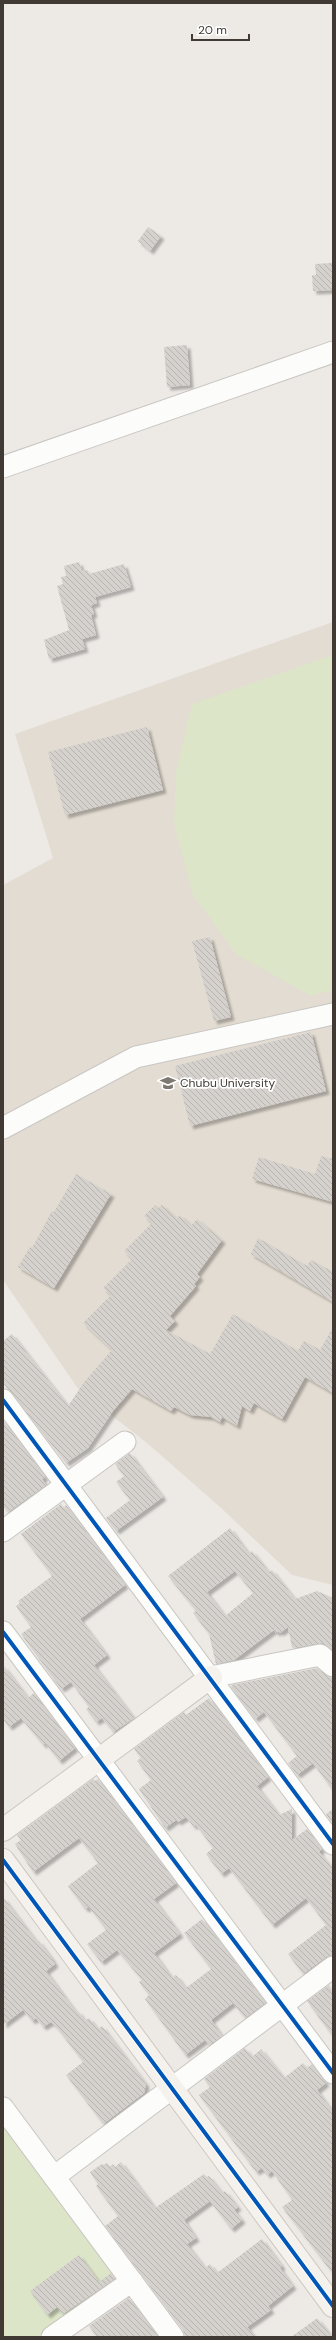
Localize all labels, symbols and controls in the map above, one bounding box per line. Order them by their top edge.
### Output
scale bar [192,16,249,42]
text: 20 m [198,22,227,38]
school or university icon: Chubu University [159,1074,177,1092]
place label: Chubu University [180,1075,275,1091]

